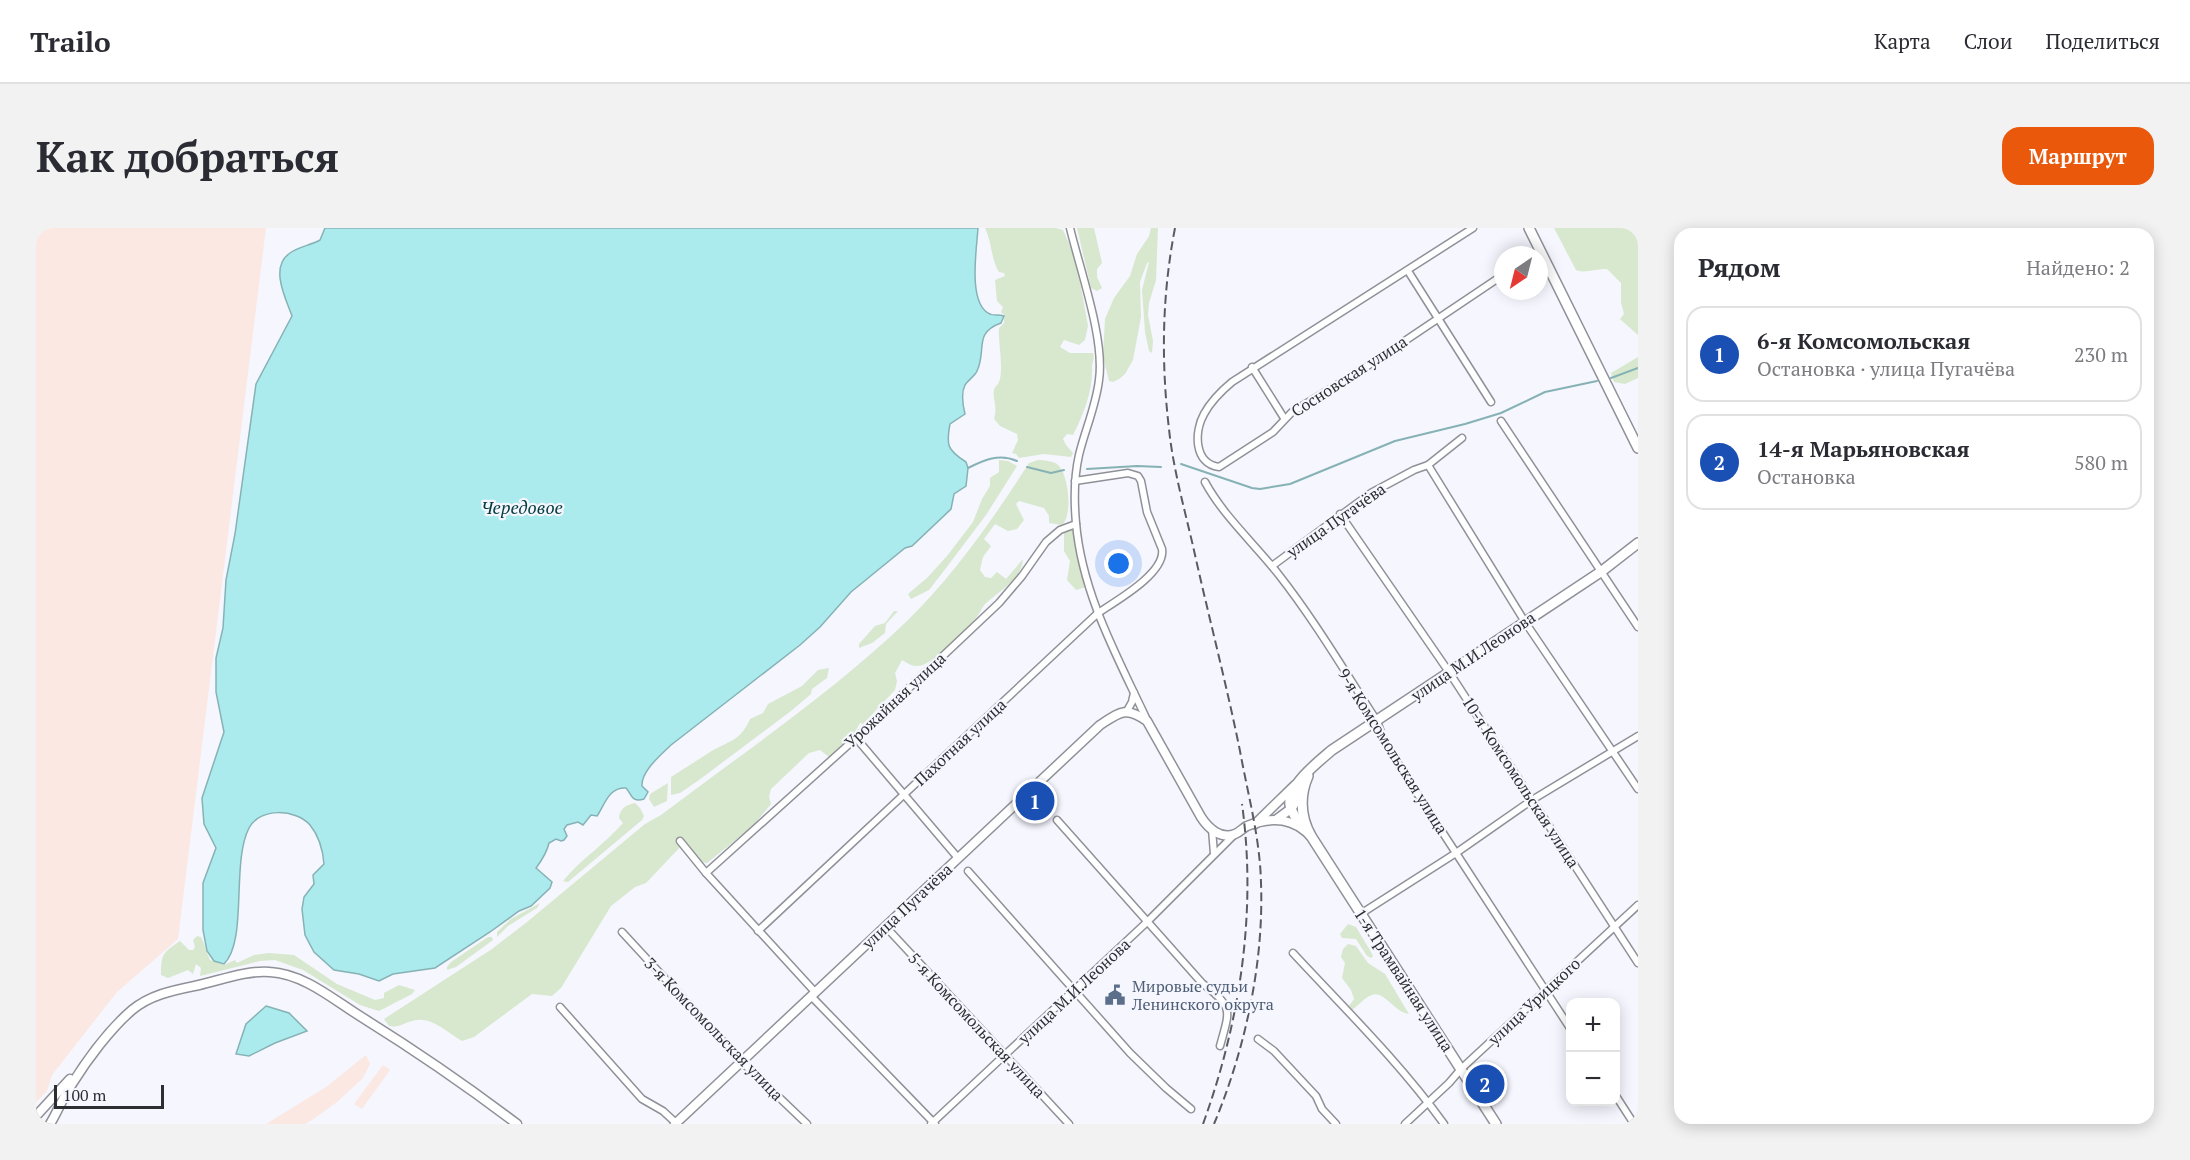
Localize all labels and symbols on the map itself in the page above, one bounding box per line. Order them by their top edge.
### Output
north arrow [1494,246,1548,300]
street label: Сосновская улица [1287,330,1411,422]
street label: улица Пугачёва [1281,478,1390,563]
water label: Чередовое [481,495,563,519]
your location [1104,549,1133,578]
street label: улица М.И.Леонова [1406,606,1540,706]
street label: Урожайная улица [840,647,950,753]
street label: 9-я Комсомольская улица [1333,664,1453,838]
street label: 10-я Комсомольская улица [1457,692,1585,872]
street label: Пахотная улица [909,694,1011,790]
pin: 1 [1016,778,1054,824]
street label: улица Пугачёва [856,858,957,954]
street label: 1-я Трамвайная улица [1349,904,1459,1056]
street label: улица М.И.Леонова [1013,933,1135,1049]
street label: 5-я Комсомольская улица [904,947,1050,1103]
street label: 3-я Комсомольская улица [640,952,788,1106]
street label: улица Урицкого [1482,952,1585,1050]
place label: Мировые судьи Ленинского округа [1131,975,1274,1015]
public building icon: Мировые судьи Ленинского округа [1103,983,1127,1007]
pin: 2 [1466,1062,1504,1106]
scale bar [54,1082,164,1110]

